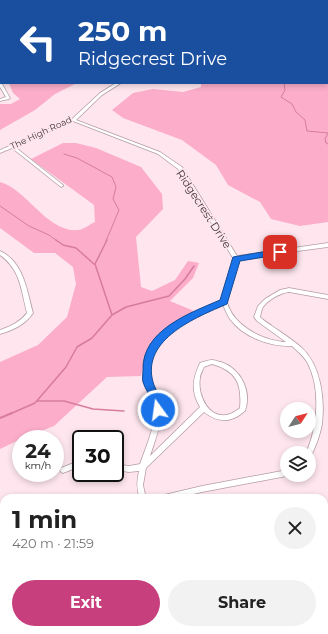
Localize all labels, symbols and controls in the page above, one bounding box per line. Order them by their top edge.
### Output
text: 250 m [78,14,168,48]
icon: left [12,16,64,68]
text: Ridgecrest Drive [78,48,227,70]
street label: The High Road [8,113,73,152]
street label: Ridgecrest Drive [173,167,235,251]
pin [263,235,297,269]
icon: arrive [269,241,291,263]
position arrow [137,389,179,431]
north arrow [280,402,316,438]
map controls [280,402,316,482]
speed limit sign: 30 [72,430,124,482]
text: 24 [25,439,51,463]
button: layers [280,446,316,482]
text: km/h [25,459,51,472]
text: 1 min [12,505,77,534]
button: close [274,507,316,549]
text: 420 m · 21:59 [12,535,94,551]
button: Exit [12,580,160,626]
button: Share [168,580,316,626]

